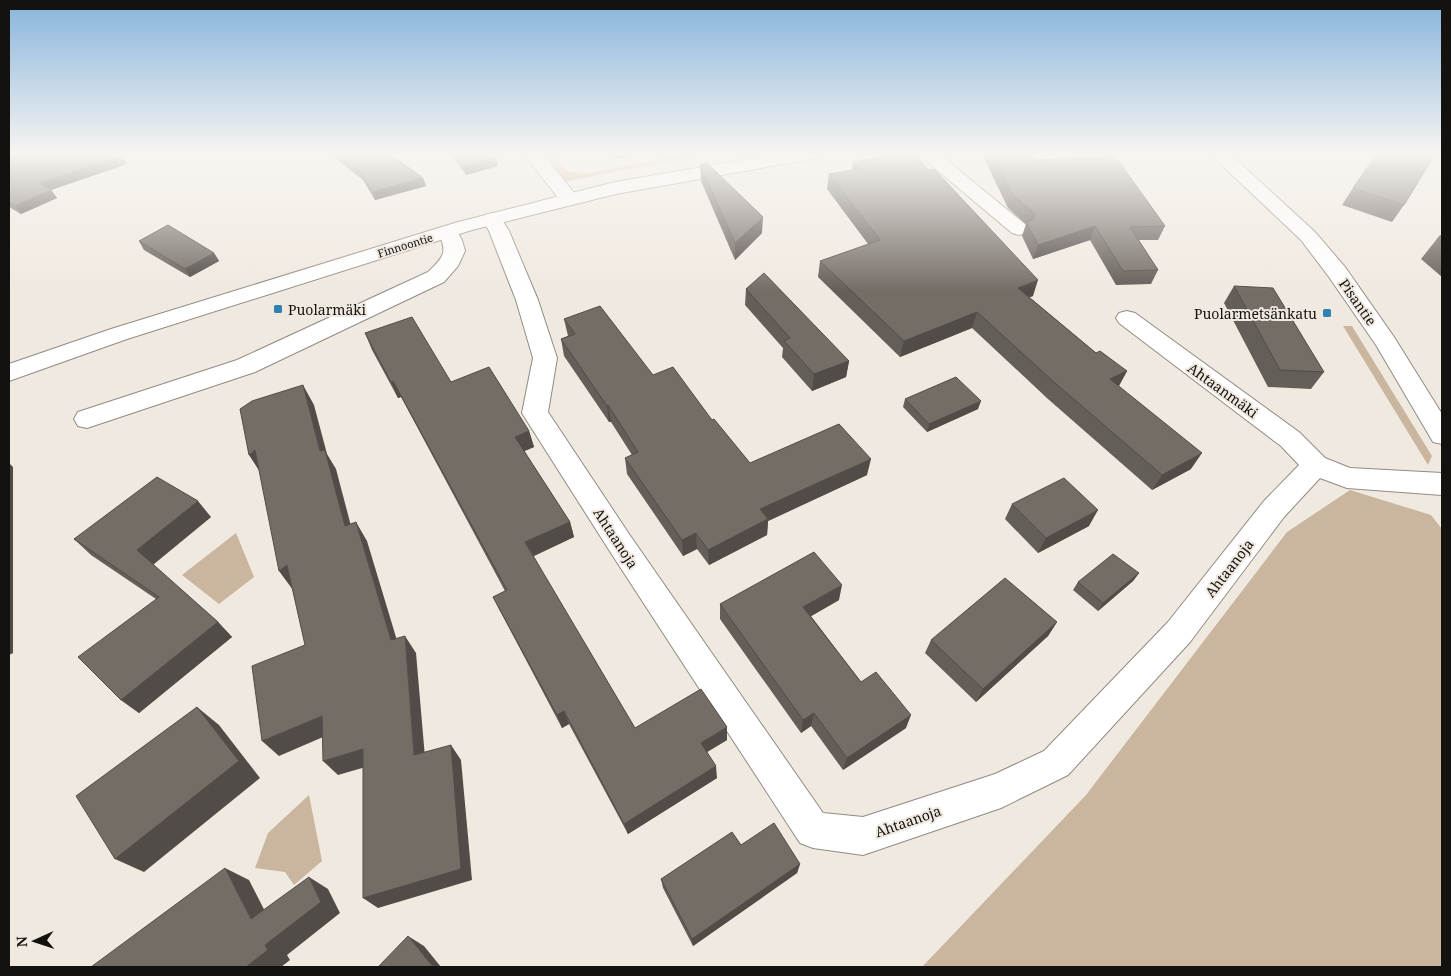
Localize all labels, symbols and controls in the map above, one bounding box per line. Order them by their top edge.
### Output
street label: Finnoontie [375,229,435,261]
street label: Pisantie [1335,275,1381,329]
place label: Puolarmäki [288,300,367,319]
marker: Puolarmäki [272,303,284,315]
place label: Puolarmetsänkatu [1194,304,1317,323]
marker: Puolarmetsänkatu [1321,307,1333,319]
street label: Ahtaanmäki [1184,358,1262,422]
street label: Ahtaanoja [589,504,643,572]
street label: Ahtaanoja [1200,535,1258,601]
street label: Ahtaanoja [872,801,944,841]
north arrow [10,916,60,966]
text: N [12,936,31,948]

